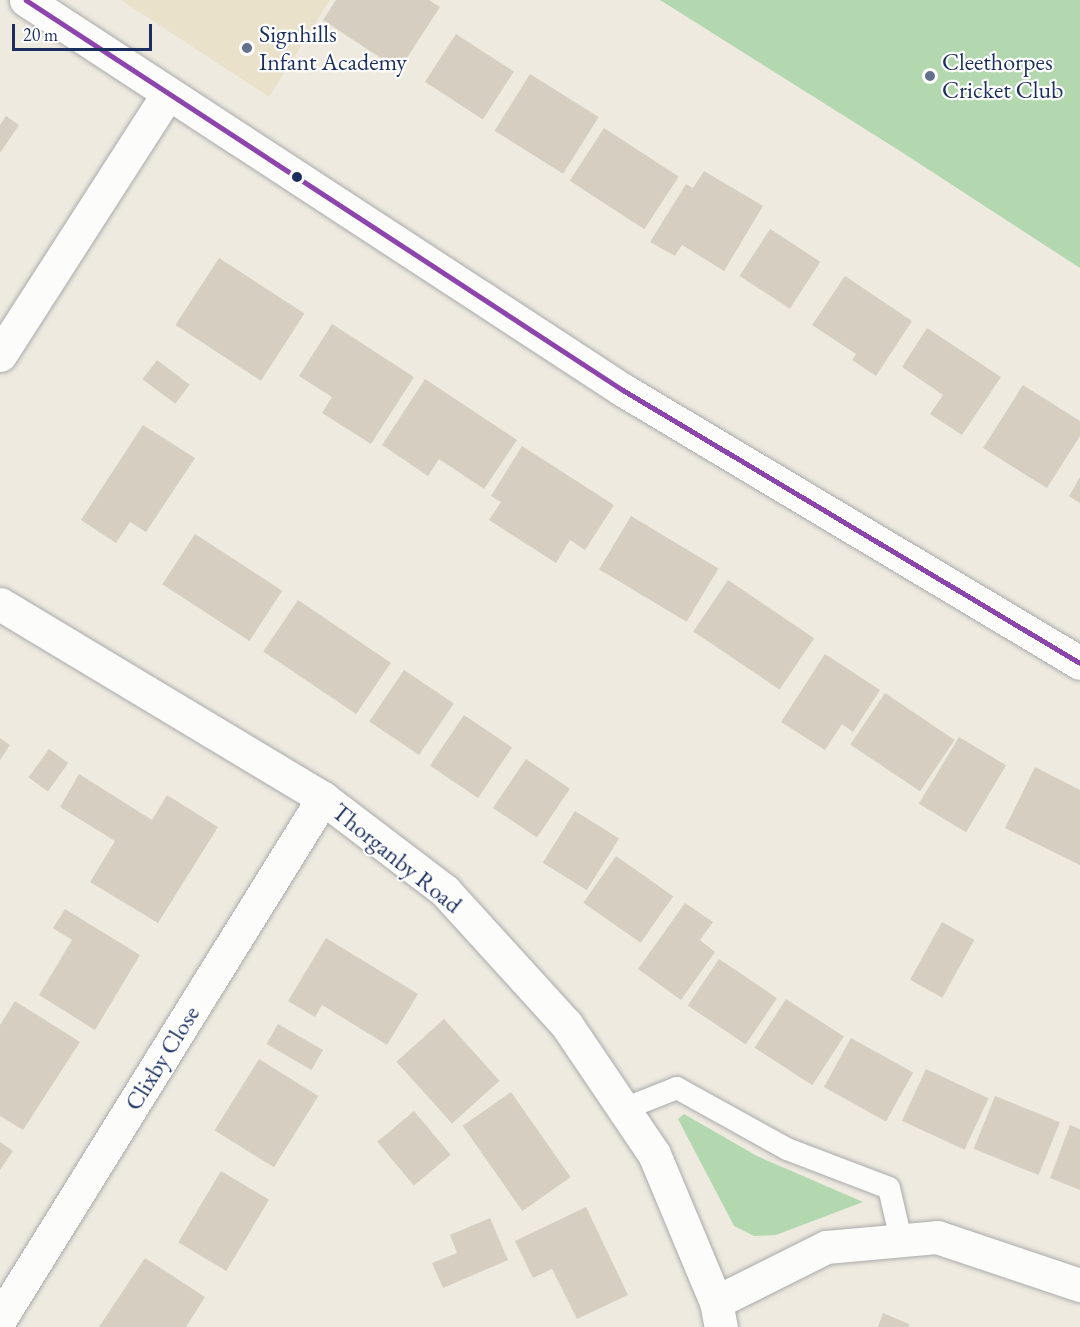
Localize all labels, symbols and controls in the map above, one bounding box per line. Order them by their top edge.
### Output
scale bar [15,12,154,50]
place label: Signhills Infant Academy [259,20,407,76]
text: 20 m [23,23,58,46]
marker: Signhills Infant Academy [240,41,254,55]
place label: Cleethorpes Cricket Club [942,48,1063,104]
marker: Cleethorpes Cricket Club [923,69,937,83]
unlabelled marker [291,171,303,183]
street label: Thorganby Road [326,797,468,919]
street label: Clixby Close [119,1000,205,1116]

